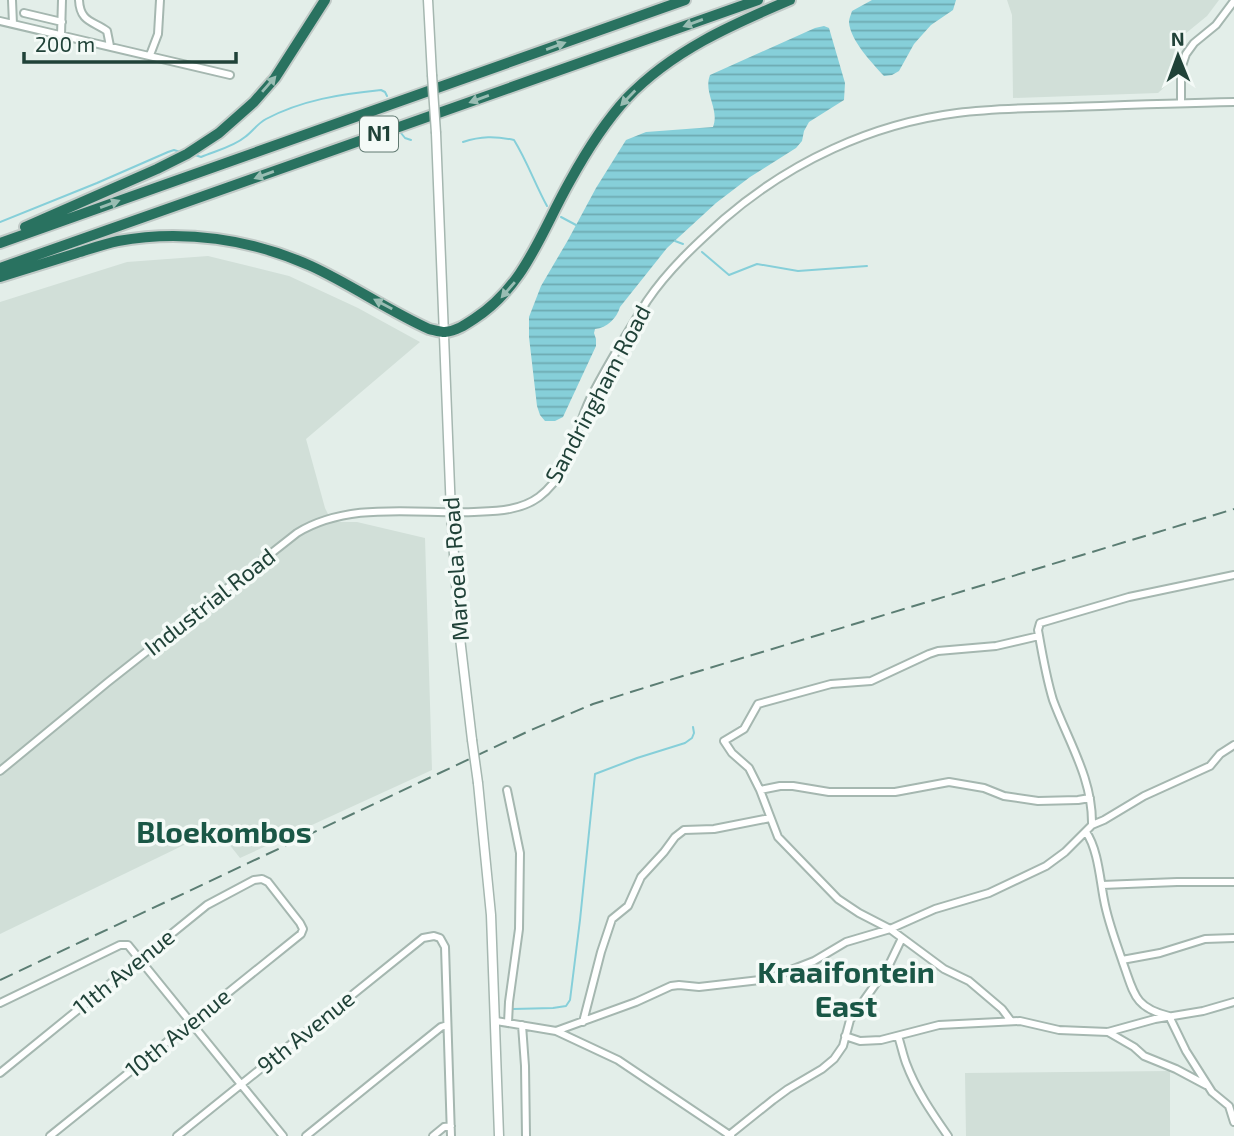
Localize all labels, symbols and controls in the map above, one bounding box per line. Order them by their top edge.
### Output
one-way arrow [683,18,704,29]
scale bar [24,21,236,65]
north arrow [1143,21,1213,91]
text: N [1171,27,1185,50]
text: 200 m [35,31,95,56]
one-way arrow [545,40,566,51]
one-way arrow [261,76,276,93]
one-way arrow [620,90,637,107]
one-way arrow [468,94,489,105]
road number: N1 [360,116,398,152]
one-way arrow [254,170,275,181]
one-way arrow [100,198,121,209]
one-way arrow [500,281,516,299]
one-way arrow [373,298,392,310]
street label: Sandringham Road [538,300,656,487]
street label: Maroela Road [436,496,474,642]
street label: Industrial Road [138,542,280,661]
district label: Bloekombos [136,813,312,849]
street label: 11th Avenue [67,922,180,1021]
district label: Kraaifontein East [757,953,935,1023]
street label: 10th Avenue [119,981,235,1083]
street label: 9th Avenue [251,984,360,1079]

